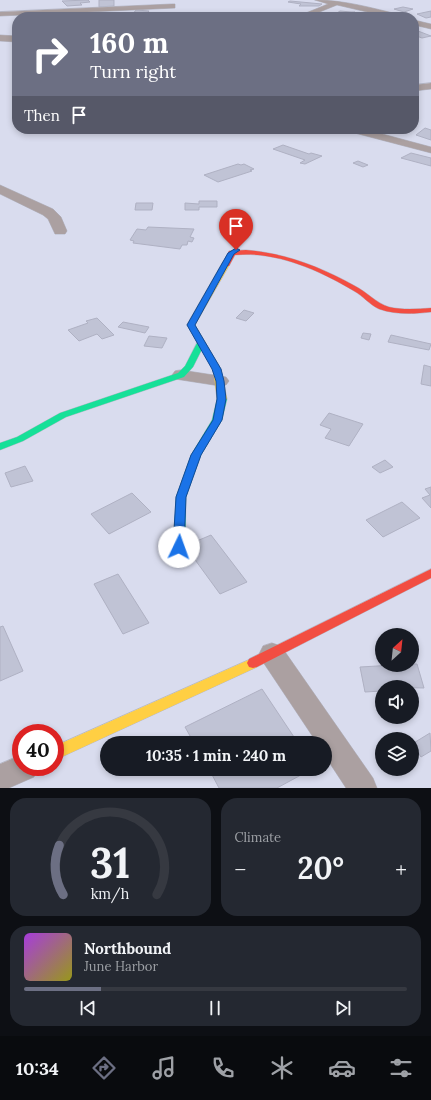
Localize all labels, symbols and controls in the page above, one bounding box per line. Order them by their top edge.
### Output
text: 160 m [90,25,168,61]
icon: right [24,28,76,80]
text: Turn right [90,60,176,83]
icon: arrive [68,104,90,126]
text: Then [24,106,60,125]
pin [219,209,253,250]
icon: arrive [225,215,247,237]
position arrow [158,526,200,568]
north arrow [375,628,419,672]
map controls [375,628,419,776]
button: sound [375,680,419,724]
speed limit sign: 40 [12,724,64,776]
button: layers [375,732,419,776]
text: 10:35 · 1 min · 240 m [146,746,286,765]
text: Climate [235,829,281,846]
text: 31 [90,836,130,889]
text: 20° [297,849,344,887]
text: − [235,855,246,883]
text: + [395,855,407,883]
text: km/h [91,885,130,904]
text: Northbound [84,939,171,958]
text: June Harbor [84,958,158,975]
icon: previous [77,997,99,1019]
icon: pause [204,997,226,1019]
icon: next [332,997,354,1019]
icon: directions [90,1054,118,1082]
icon: music [150,1054,178,1082]
icon: phone [209,1054,237,1082]
icon: climate [268,1054,296,1082]
icon: car [328,1054,356,1082]
icon: filters [387,1054,415,1082]
text: 10:34 [16,1057,59,1080]

